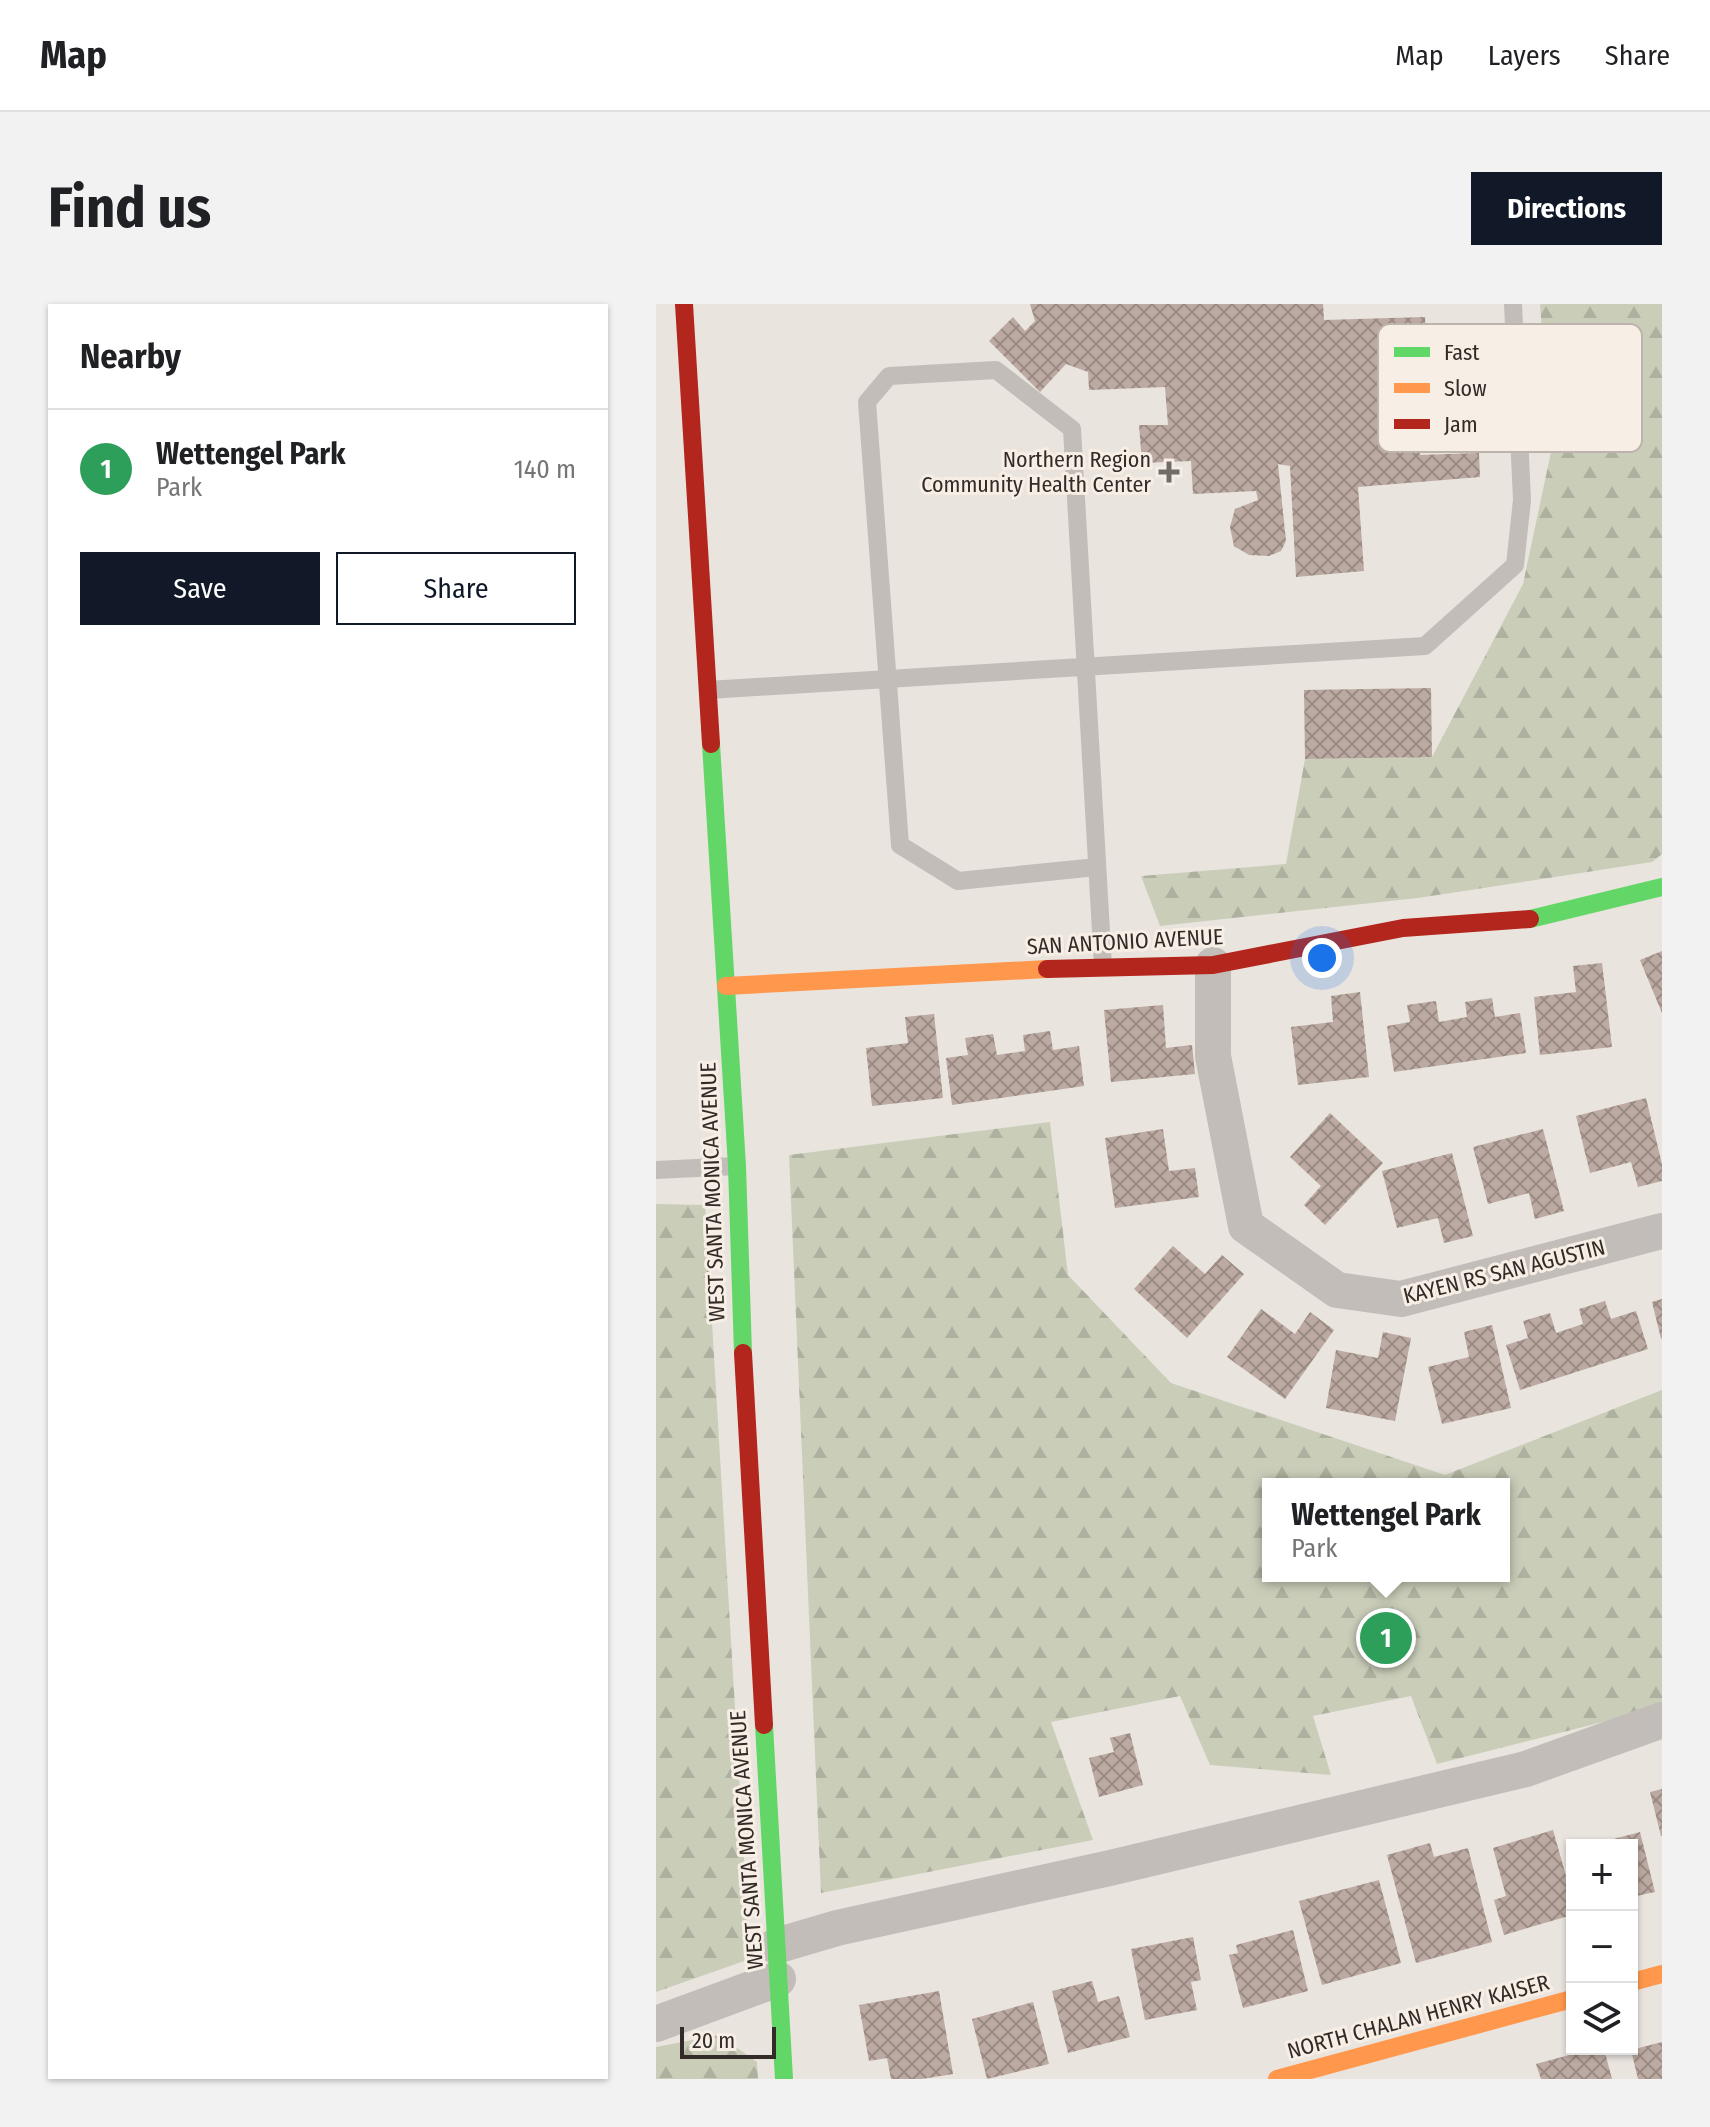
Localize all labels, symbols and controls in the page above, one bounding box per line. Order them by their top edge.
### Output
text: Map [40,32,107,78]
text: Map [1395,39,1444,72]
text: Layers [1488,39,1561,72]
text: Share [1605,39,1670,72]
button: Directions [1471,172,1662,245]
text: Find us [48,175,211,242]
legend [1378,324,1642,452]
text: Nearby [80,336,181,377]
text: Fast [1444,339,1480,366]
text: Slow [1444,375,1487,402]
text: Jam [1444,411,1478,438]
text: Wettengel Park [156,436,346,472]
place label: Northern Region Community Health Center [921,446,1151,498]
text: 1 [101,454,112,485]
text: 140 m [514,454,576,485]
marker: Northern Region Community Health Center [1158,461,1180,483]
text: Park [156,472,202,503]
button: Save [80,552,320,625]
button: Share [336,552,576,625]
street label: SAN ANTONIO AVENUE [1026,923,1224,960]
your location [1302,938,1342,978]
street label: WEST SANTA MONICA AVENUE [694,1062,731,1322]
street label: KAYEN RS SAN AGUSTIN [1400,1233,1608,1310]
popup [1262,1478,1510,1582]
text: Wettengel Park [1291,1497,1481,1533]
text: Park [1291,1533,1337,1564]
pin: 1 [1360,1608,1412,1668]
street label: WEST SANTA MONICA AVENUE [724,1710,769,1970]
map controls [1566,1839,1638,2055]
button: + [1566,1839,1638,1911]
button: − [1566,1911,1638,1983]
street label: NORTH CHALAN HENRY KAISER [1284,1968,1552,2064]
button: layers [1566,1983,1638,2055]
scale bar [680,2023,776,2059]
text: 20 m [692,2027,735,2054]

